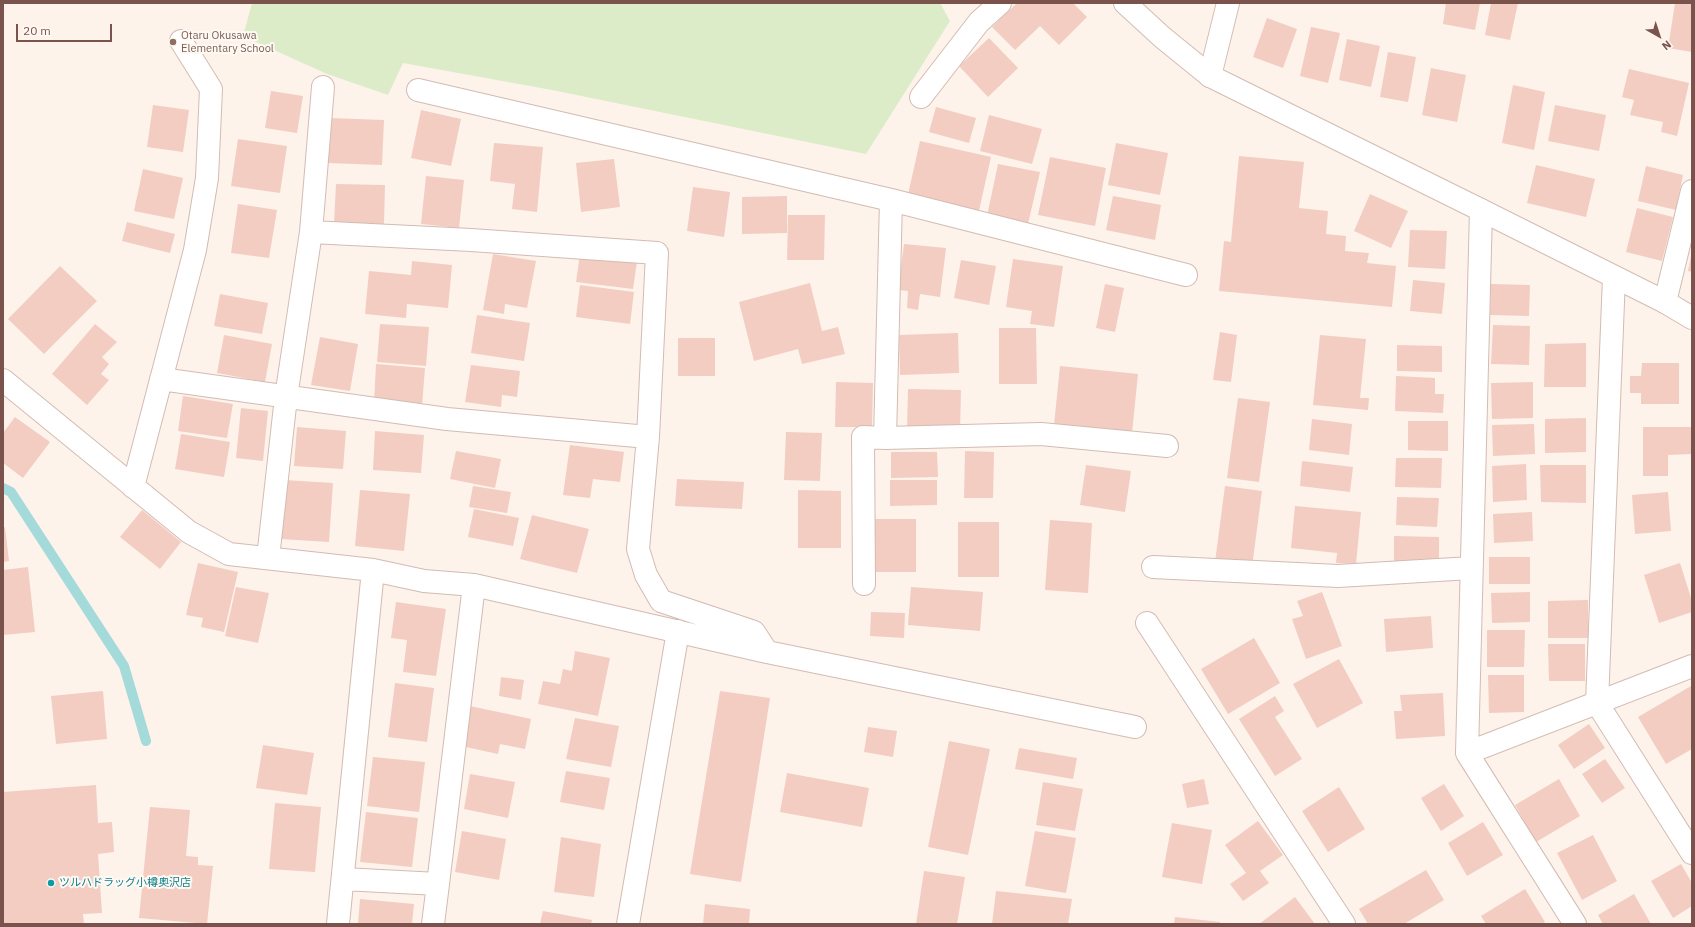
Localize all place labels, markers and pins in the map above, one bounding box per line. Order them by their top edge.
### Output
place label: Otaru Okusawa Elementary School [181,29,274,55]
marker: Otaru Okusawa Elementary School [168,37,178,47]
place label: ツルハドラッグ小樽奥沢店 [59,876,191,890]
marker: ツルハドラッグ小樽奥沢店 [46,878,56,888]

